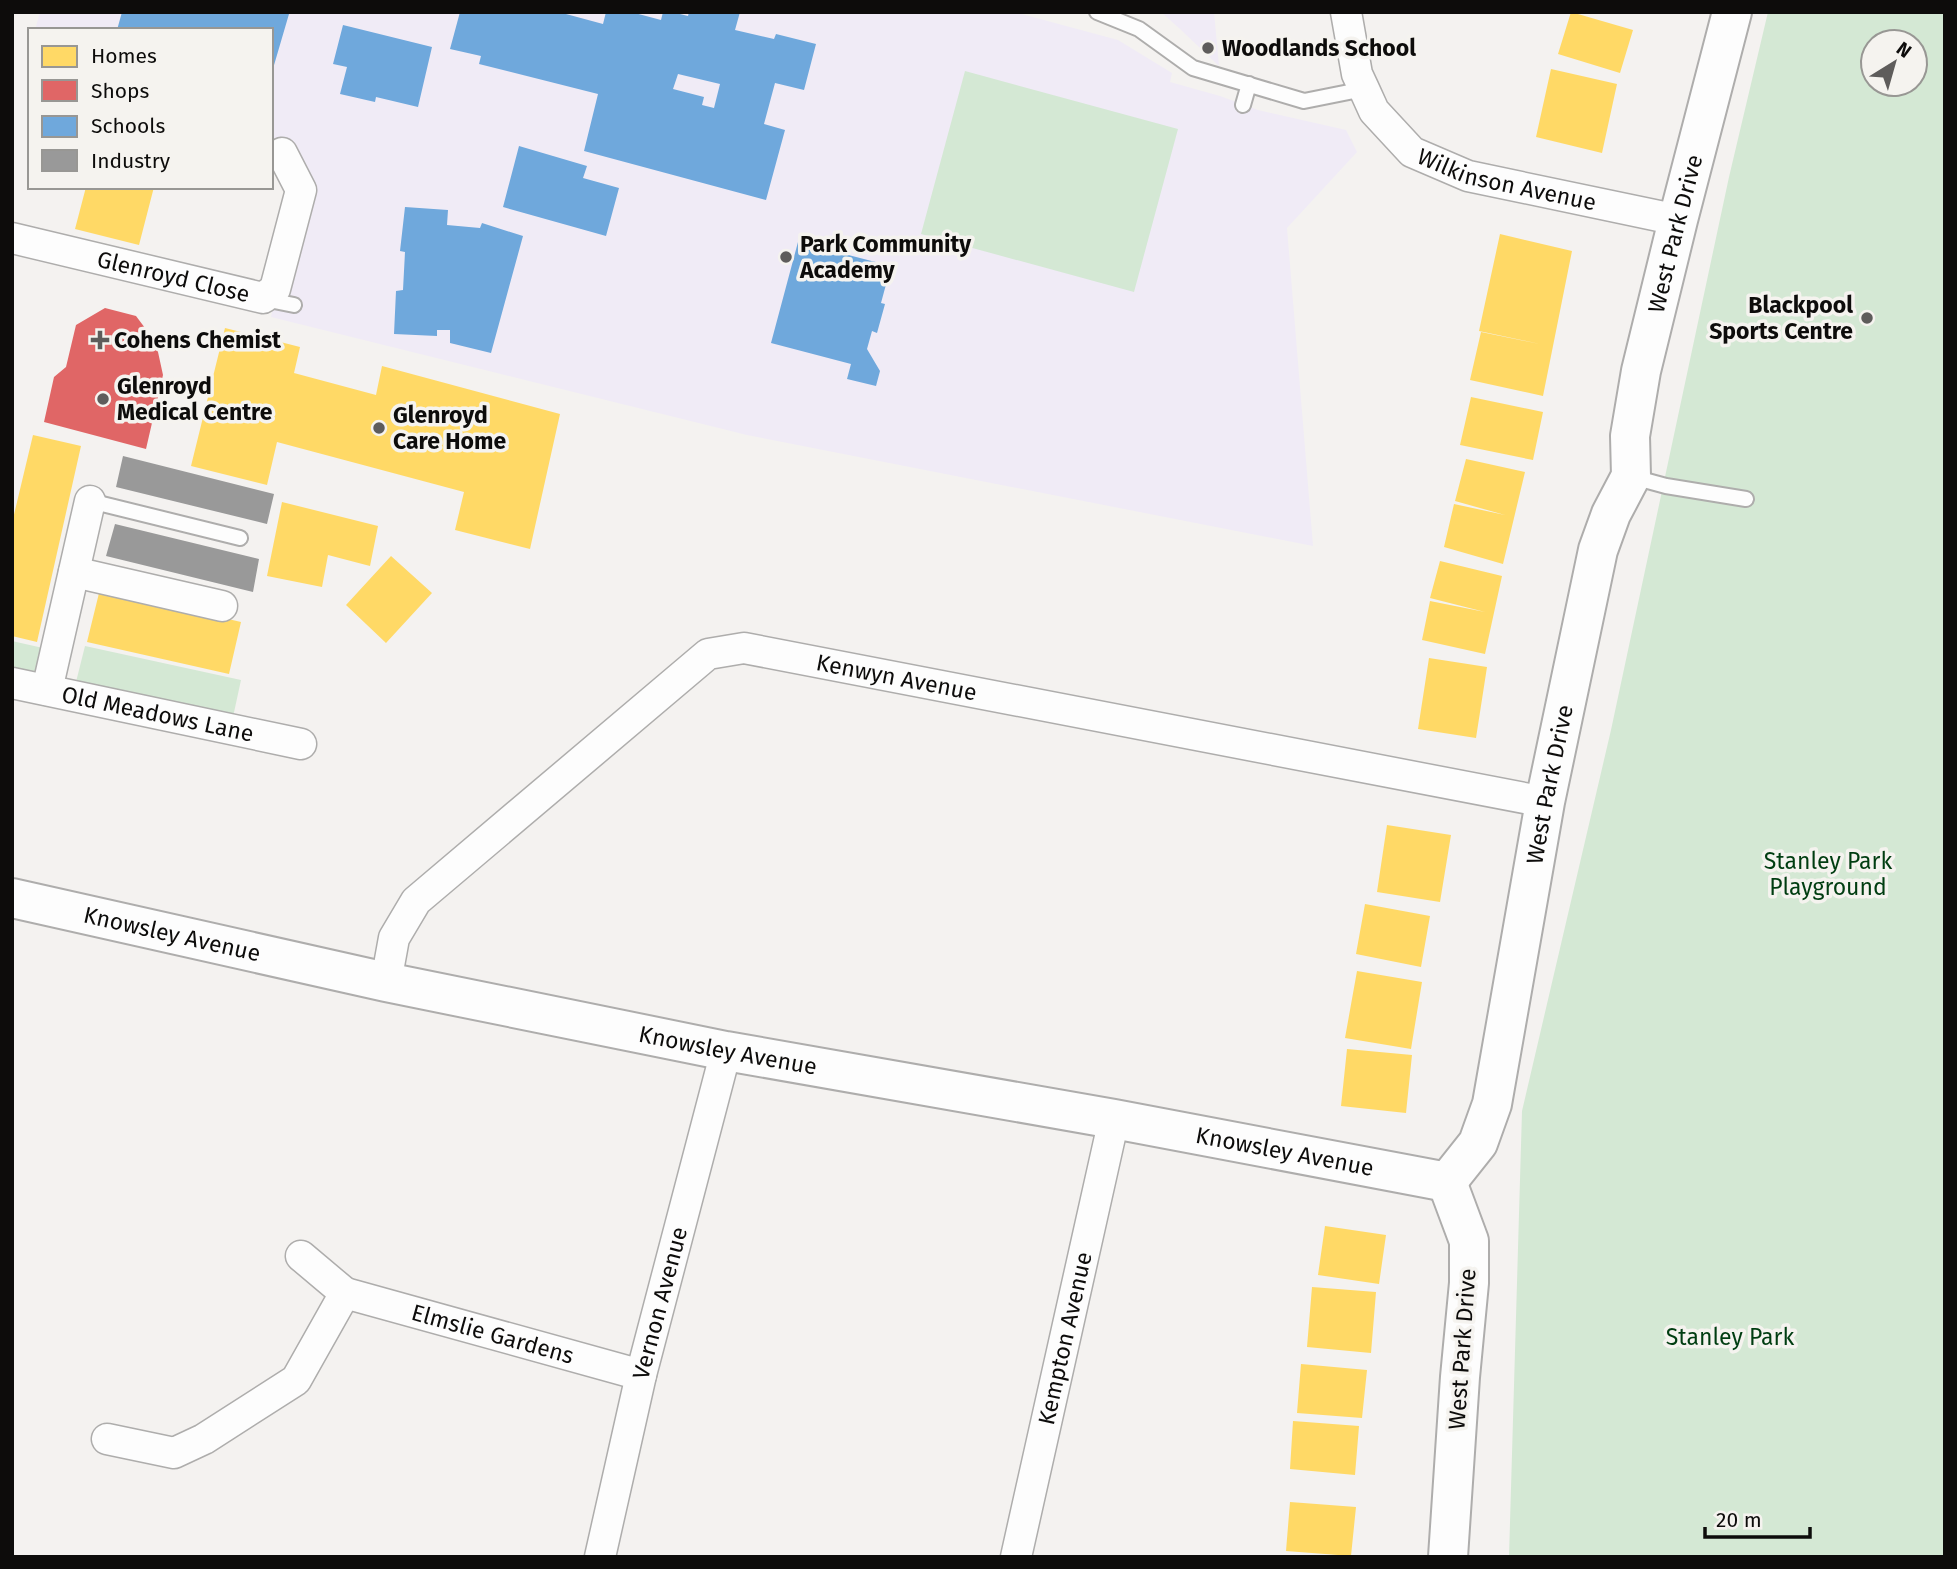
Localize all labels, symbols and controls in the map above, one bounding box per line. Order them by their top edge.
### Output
legend [28,28,273,189]
north arrow [1859,28,1929,98]
place label: Woodlands School [1222,34,1416,62]
text: N [1892,37,1916,63]
marker: Woodlands School [1200,40,1216,56]
text: Homes [91,43,157,69]
text: Shops [91,78,149,104]
text: Schools [91,113,165,139]
street label: Wilkinson Avenue [1413,142,1599,216]
text: Industry [91,148,171,174]
street label: West Park Drive [1642,152,1708,316]
place label: Park Community Academy [799,230,972,284]
street label: Glenroyd Close [94,245,252,308]
marker: Park Community Academy [778,249,794,265]
place label: Blackpool Sports Centre [1709,291,1853,345]
marker: Blackpool Sports Centre [1859,310,1875,326]
place label: Cohens Chemist [114,326,282,354]
marker: Cohens Chemist [92,332,108,348]
place label: Glenroyd Medical Centre [117,372,273,426]
marker: Glenroyd Medical Centre [95,391,111,407]
place label: Glenroyd Care Home [393,401,506,455]
marker: Glenroyd Care Home [371,420,387,436]
street label: Kenwyn Avenue [814,648,979,706]
street label: Old Meadows Lane [59,680,256,748]
street label: West Park Drive [1520,702,1579,866]
park label: Stanley Park Playground [1764,847,1892,901]
street label: Knowsley Avenue [81,900,263,967]
street label: Knowsley Avenue [636,1020,819,1081]
street label: Knowsley Avenue [1193,1121,1376,1182]
street label: Vernon Avenue [626,1224,693,1382]
street label: Kempton Avenue [1032,1249,1098,1428]
street label: West Park Drive [1442,1267,1482,1431]
street label: Elmslie Gardens [409,1298,577,1370]
park label: Stanley Park [1666,1323,1794,1351]
scale bar [1705,1496,1810,1540]
text: 20 m [1716,1507,1762,1533]

